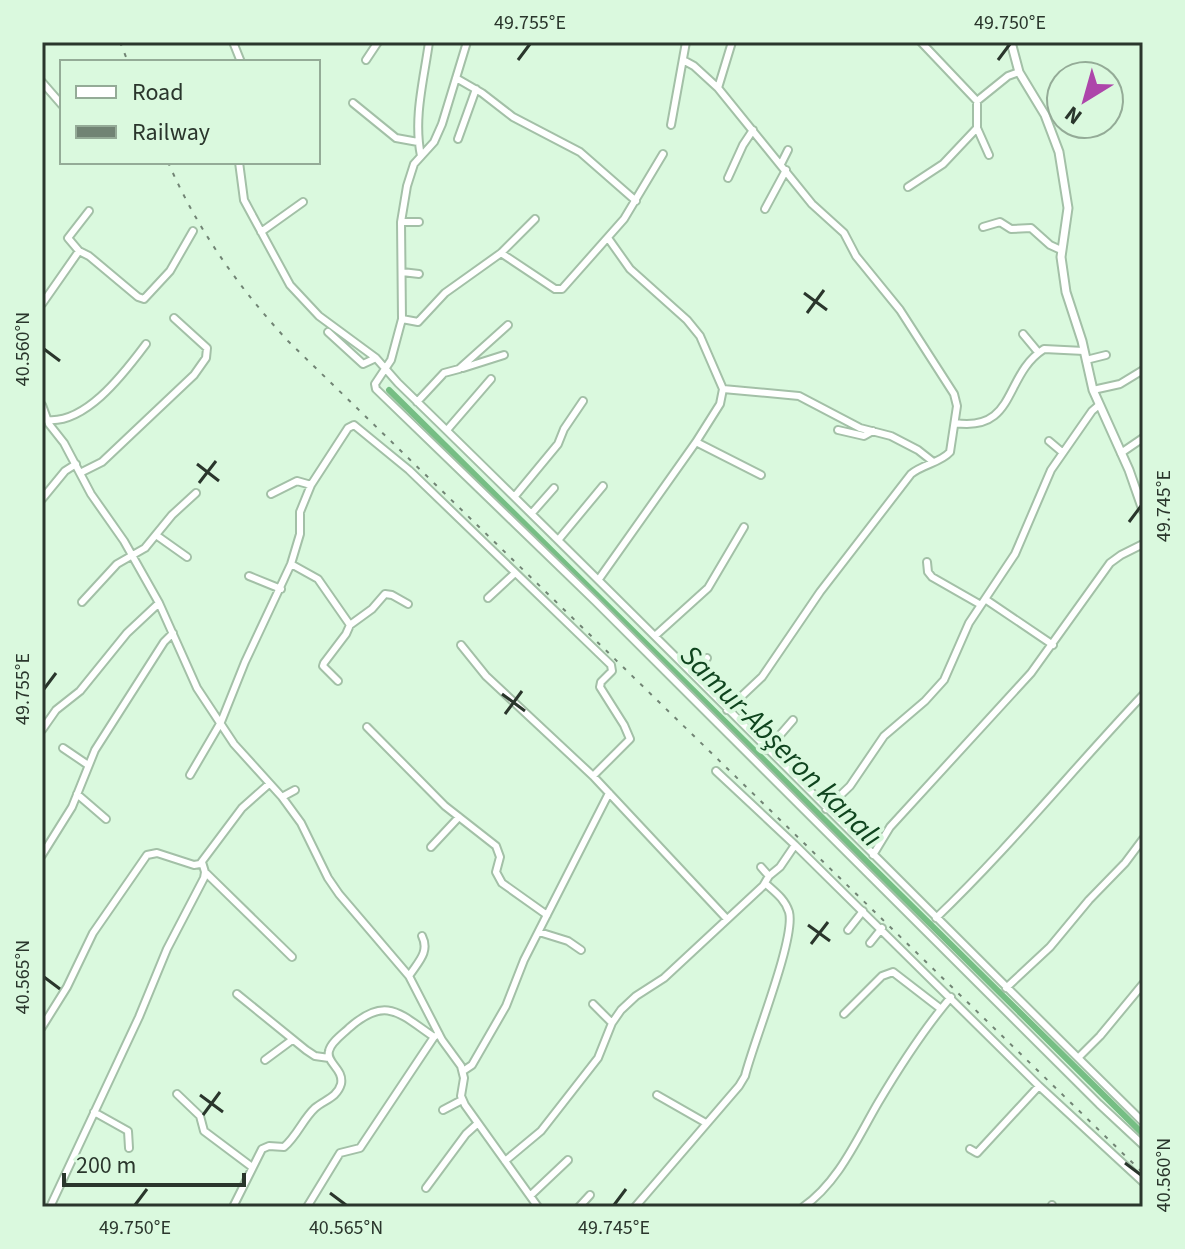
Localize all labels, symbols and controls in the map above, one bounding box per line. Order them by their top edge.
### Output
text: 49.755°E [494,9,566,37]
text: 49.750°E [974,9,1046,37]
legend [60,60,320,164]
north arrow [1045,60,1125,140]
text: Road [132,75,184,110]
text: N [1058,98,1089,132]
text: Railway [132,115,210,150]
text: 40.560°N [9,312,37,386]
text: 49.745°E [1150,470,1178,542]
water label: Samur-Abşeron kanalı [670,635,892,857]
text: 49.755°E [9,653,37,725]
text: 40.565°N [9,940,37,1014]
scale bar [64,1137,244,1187]
text: 40.560°N [1150,1138,1178,1212]
text: 200 m [76,1148,136,1183]
text: 49.750°E [99,1214,171,1242]
text: 40.565°N [309,1214,383,1242]
text: 49.745°E [578,1214,650,1242]

